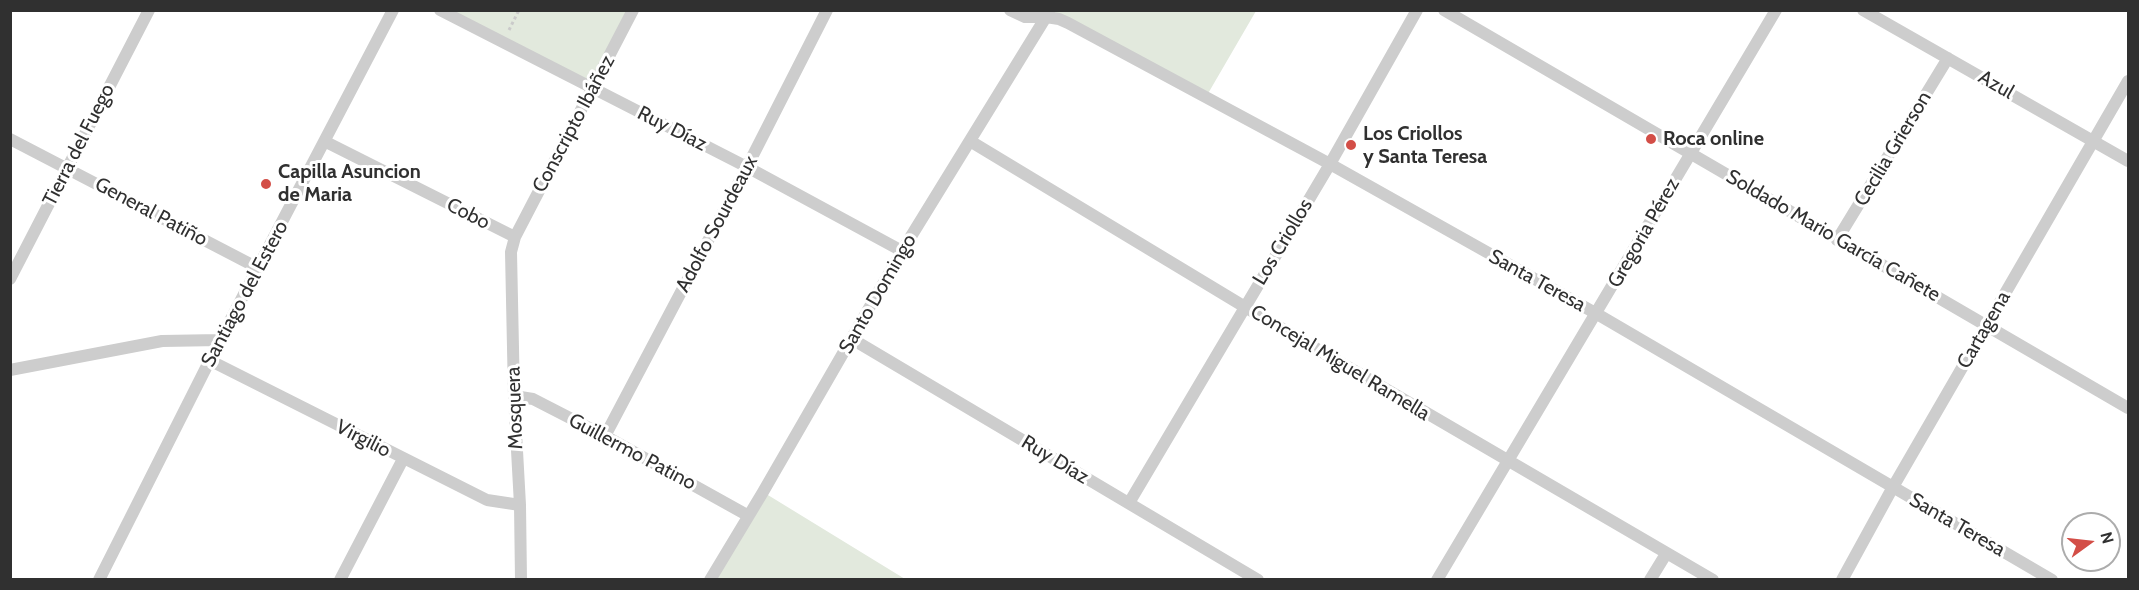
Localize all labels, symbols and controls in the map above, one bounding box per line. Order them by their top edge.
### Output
street label: Conscripto Ibáñez [528,51,620,197]
street label: Azul [1974,65,2018,105]
street label: Tierra del Fuego [38,80,120,210]
street label: Cecilia Grierson [1849,87,1937,211]
street label: Ruy Díaz [633,101,711,157]
place label: Los Criollos y Santa Teresa [1363,122,1487,169]
place label: Roca online [1663,127,1764,151]
marker: Roca online [1644,132,1658,146]
marker: Los Criollos y Santa Teresa [1344,138,1358,152]
street label: Adolfo Sourdeaux [671,152,763,296]
place label: Capilla Asuncion de Maria [278,160,421,207]
street label: Soldado Mario García Cañete [1722,165,1944,307]
street label: General Patiño [91,172,211,252]
street label: Gregoria Pérez [1603,174,1685,292]
marker: Capilla Asuncion de Maria [259,177,273,191]
street label: Cobo [442,193,494,235]
street label: Los Criollos [1248,195,1318,289]
street label: Santiago del Estero [196,217,294,371]
street label: Santo Domingo [834,230,922,358]
street label: Santa Teresa [1485,245,1589,317]
street label: Cartagena [1952,287,2016,373]
street label: Concejal Miguel Ramella [1246,300,1434,426]
street label: Mosquera [502,366,528,450]
street label: Guillermo Patino [564,408,700,496]
street label: Virgilio [332,415,394,463]
street label: Ruy Díaz [1017,431,1093,489]
street label: Santa Teresa [1905,488,2009,562]
north arrow [2061,512,2121,572]
text: N [2096,530,2118,546]

